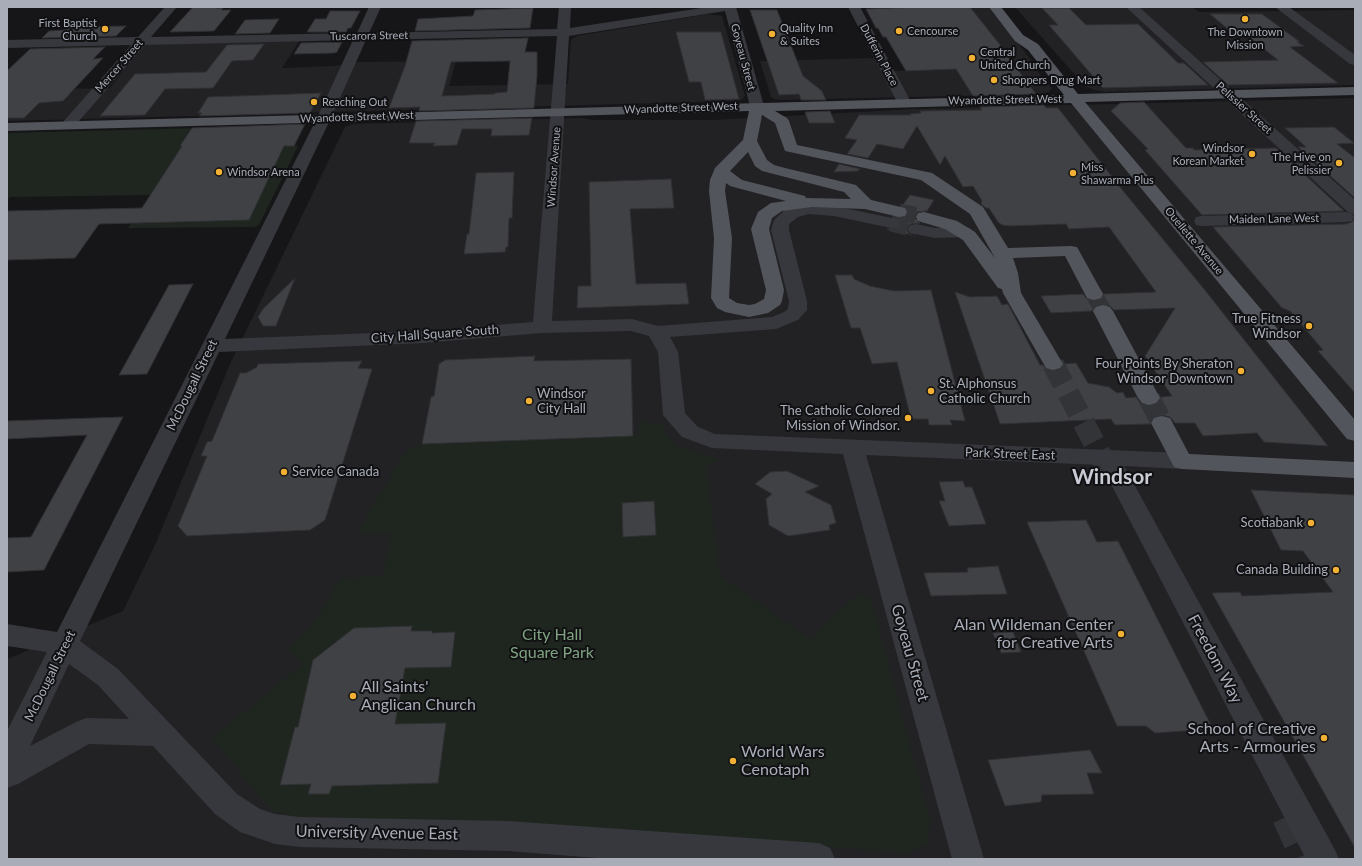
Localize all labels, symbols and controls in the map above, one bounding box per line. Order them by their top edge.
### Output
marker: The Downtown Mission [1240,14,1250,24]
place label: First Baptist Church [39,16,97,42]
place label: Quality Inn & Suites [780,21,833,47]
street label: Goyeau Street [728,22,758,92]
street label: Dufferin Place [857,22,901,88]
marker: First Baptist Church [100,24,110,34]
place label: Cencourse [907,24,958,38]
place label: The Downtown Mission [1207,25,1283,51]
marker: Cencourse [894,26,904,36]
street label: Tuscarora Street [330,29,408,43]
marker: Quality Inn & Suites [767,29,777,39]
street label: Mercer Street [92,37,146,95]
place label: Central United Church [980,45,1050,71]
marker: Central United Church [967,53,977,63]
place label: Shoppers Drug Mart [1002,73,1100,87]
marker: Shoppers Drug Mart [989,75,999,85]
street label: Pelissier Street [1213,79,1275,137]
street label: Wyandotte Street West [948,92,1062,108]
place label: Reaching Out [322,95,387,109]
marker: Reaching Out [309,97,319,107]
street label: Wyandotte Street West [624,99,738,117]
street label: Wyandotte Street West [300,108,414,126]
street label: Windsor Avenue [545,126,563,208]
place label: Windsor Korean Market [1172,141,1244,167]
marker: Windsor Korean Market [1247,149,1257,159]
place label: The Hive on Pelissier [1272,150,1331,176]
marker: The Hive on Pelissier [1334,158,1344,168]
place label: Miss Shawarma Plus [1081,160,1154,186]
place label: Windsor Arena [227,165,300,179]
marker: Windsor Arena [214,167,224,177]
marker: Miss Shawarma Plus [1068,168,1078,178]
street label: Ouellette Avenue [1162,205,1226,277]
street label: Maiden Lane West [1229,212,1319,226]
place label: True Fitness Windsor [1232,311,1301,342]
marker: True Fitness Windsor [1304,321,1314,331]
street label: City Hall Square South [370,322,500,346]
street label: McDougall Street [163,337,221,433]
place label: Four Points By Sheraton Windsor Downtown [1095,356,1233,387]
marker: Four Points By Sheraton Windsor Downtown [1236,366,1246,376]
place label: St. Alphonsus Catholic Church [939,376,1030,407]
place label: Windsor City Hall [537,386,586,417]
marker: St. Alphonsus Catholic Church [926,386,936,396]
marker: Windsor City Hall [524,396,534,406]
place label: The Catholic Colored Mission of Windsor. [780,403,900,434]
marker: The Catholic Colored Mission of Windsor. [903,413,913,423]
street label: Park Street East [965,445,1055,463]
place label: Service Canada [292,464,379,480]
district label: Windsor [1072,464,1152,490]
marker: Service Canada [279,467,289,477]
place label: Scotiabank [1241,515,1303,531]
marker: Scotiabank [1306,518,1316,528]
place label: Canada Building [1236,562,1328,578]
marker: Canada Building [1331,565,1341,575]
street label: Goyeau Street [887,602,933,704]
street label: Freedom Way [1184,611,1246,707]
place label: Alan Wildeman Center for Creative Arts [954,615,1113,653]
park label: City Hall Square Park [510,625,594,663]
street label: McDougall Street [21,628,79,724]
marker: Alan Wildeman Center for Creative Arts [1116,629,1126,639]
place label: All Saints' Anglican Church [361,677,476,715]
marker: All Saints' Anglican Church [348,691,358,701]
place label: School of Creative Arts - Armouries [1187,719,1316,757]
marker: School of Creative Arts - Armouries [1319,733,1329,743]
place label: World Wars Cenotaph [741,742,825,780]
marker: World Wars Cenotaph [728,756,738,766]
street label: University Avenue East [296,822,458,844]

